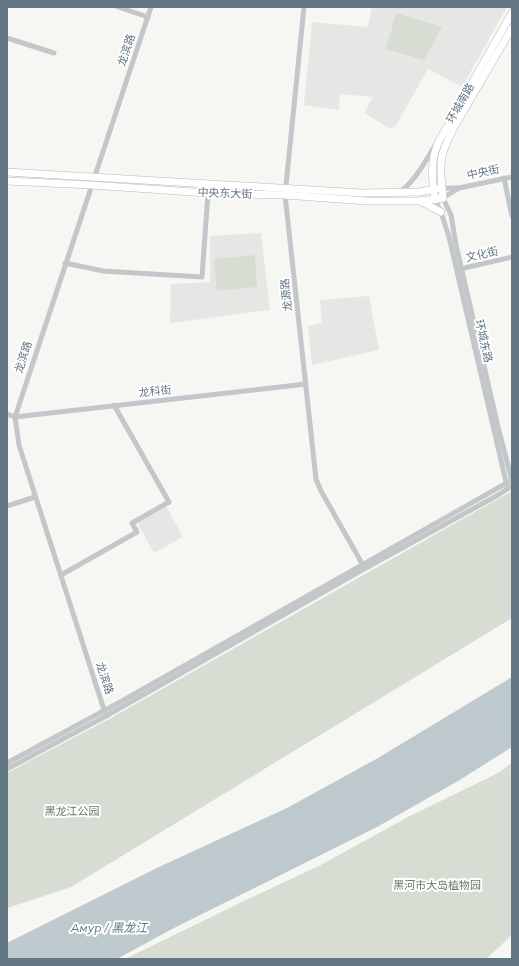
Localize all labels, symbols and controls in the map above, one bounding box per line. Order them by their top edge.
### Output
street label: 龙滨路 [114,32,138,68]
street label: 环城南路 [443,80,477,126]
street label: 中央街 [465,162,501,182]
street label: 中央东大街 [197,185,253,201]
street label: 文化街 [464,243,500,265]
street label: 龙源路 [277,278,295,312]
street label: 环城东路 [472,318,496,364]
street label: 龙滨路 [11,339,35,375]
street label: 龙科街 [138,382,172,400]
street label: 龙滨路 [93,660,117,696]
park label: 黑龙江公园 [45,804,100,818]
park label: 黑河市大岛植物园 [393,878,481,892]
water label: Амур / 黑龙江 [70,920,149,935]

